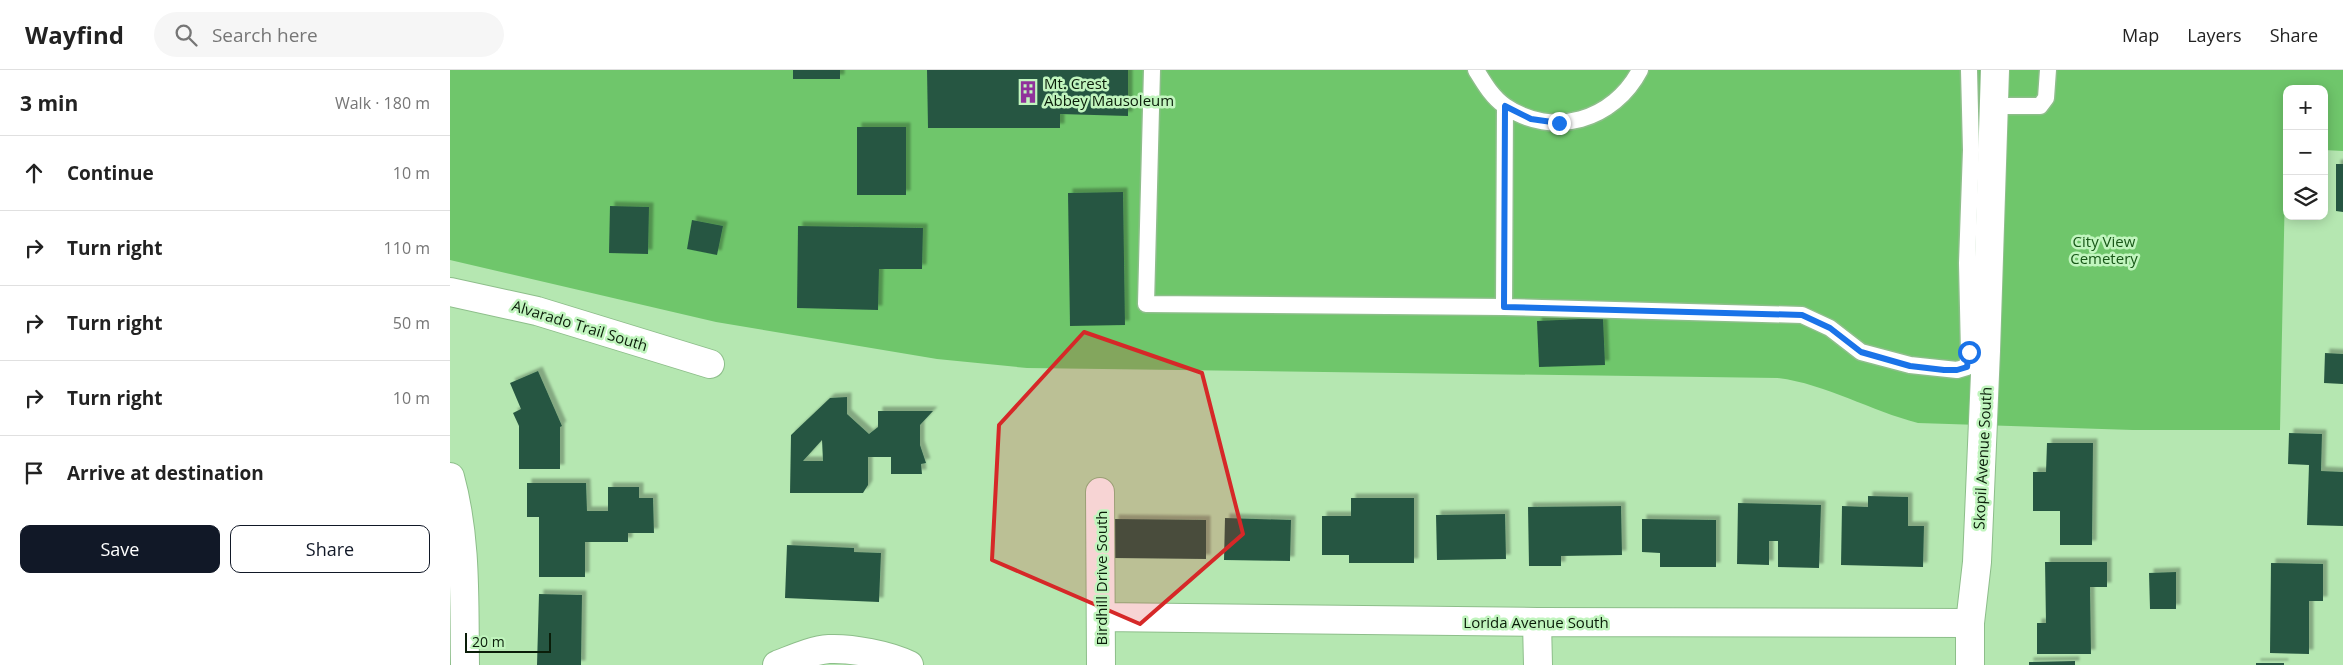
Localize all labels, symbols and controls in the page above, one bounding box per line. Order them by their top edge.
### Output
search box [154,12,504,57]
text: Wayfind [25,18,124,51]
icon: search [172,21,200,49]
text: Search here [212,22,318,48]
text: Map [2122,23,2159,47]
text: Layers [2187,23,2242,47]
text: Share [2270,23,2318,47]
place label: Mt. Crest Abbey Mausoleum [1044,73,1174,110]
building icon: Mt. Crest Abbey Mausoleum [1015,79,1041,105]
map controls [2283,85,2328,220]
button: + [2283,85,2328,130]
text: 3 min [20,89,78,117]
text: Walk · 180 m [335,92,430,114]
route end [1548,112,1571,135]
button: − [2283,130,2328,175]
icon: ahead [20,159,48,187]
text: Continue [67,160,154,186]
text: 10 m [393,162,430,184]
button: layers [2283,175,2328,220]
park label: City View Cemetery [2070,231,2138,268]
icon: right [20,234,48,262]
text: Turn right [67,235,162,261]
text: 110 m [384,237,430,259]
street label: Alvarado Trail South [510,295,650,355]
icon: right [20,309,48,337]
text: Turn right [67,310,162,336]
text: 50 m [393,312,430,334]
route start [1958,341,1981,364]
icon: right [20,384,48,412]
text: Turn right [67,385,162,411]
street label: Skopil Avenue South [1968,386,1996,530]
text: 10 m [393,387,430,409]
icon: arrive [20,459,48,487]
text: Arrive at destination [67,460,264,486]
street label: Birdhill Drive South [1091,511,1111,645]
button: Save [20,525,220,573]
button: Share [230,525,430,573]
street label: Lorida Avenue South [1463,612,1609,632]
scale bar [465,630,551,653]
text: 20 m [472,632,505,651]

